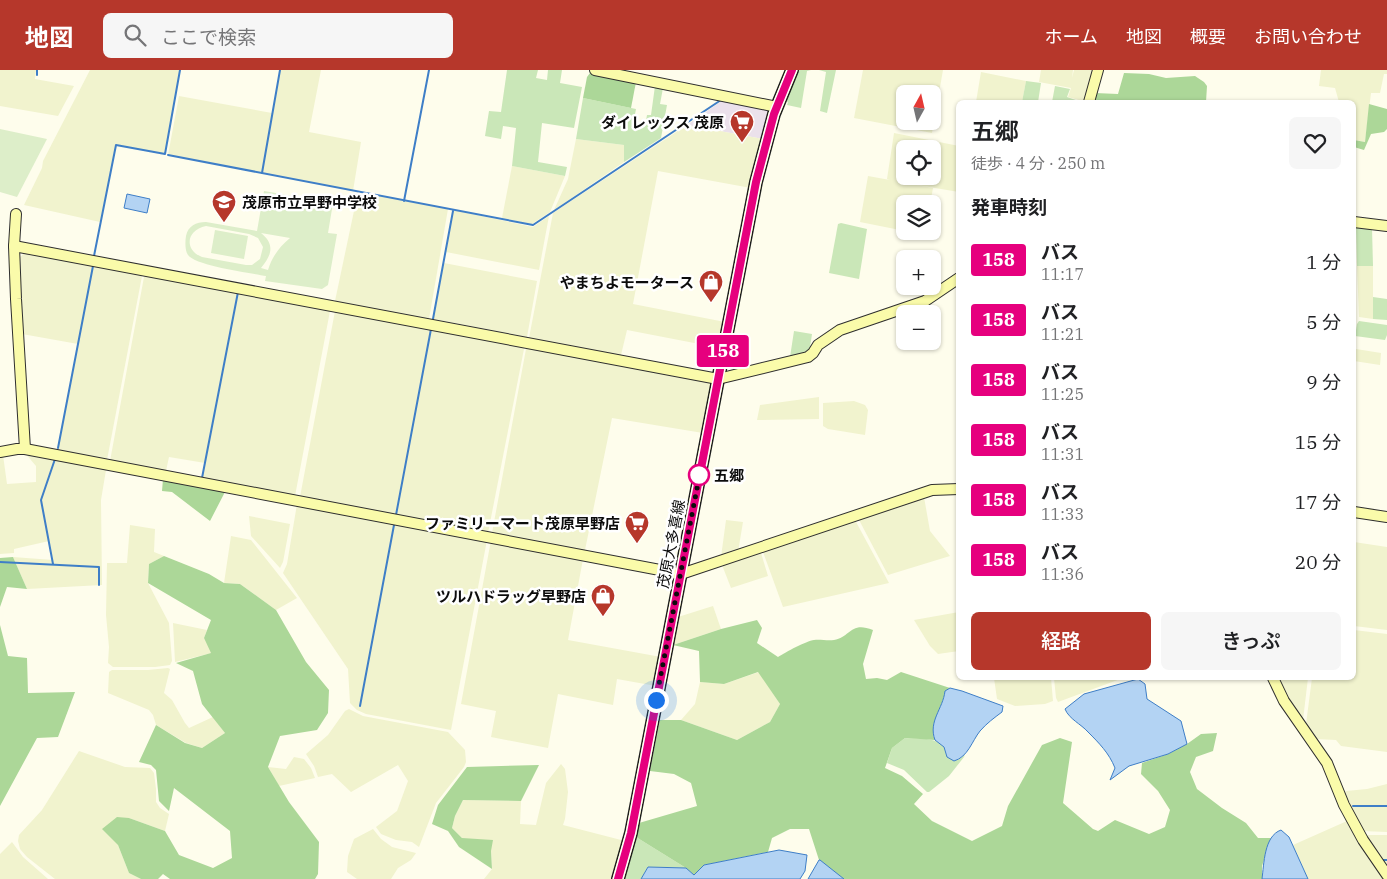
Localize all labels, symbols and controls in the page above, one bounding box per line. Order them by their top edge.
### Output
search box [103,13,453,58]
text: 地図 [25,21,73,53]
icon: search [121,21,149,49]
text: ここで検索 [161,25,256,49]
text: ホーム [1045,25,1098,48]
text: 地図 [1126,25,1162,48]
text: 概要 [1190,25,1226,48]
text: お問い合わせ [1254,25,1362,48]
north arrow [896,85,941,130]
map controls [896,85,941,350]
supermarket icon: ダイレックス 茂原 [729,109,755,143]
place label: ダイレックス 茂原 [601,113,724,132]
text: 五郷 [971,115,1019,147]
button: heart [1289,117,1341,169]
button: locate [896,140,941,185]
text: 徒歩 · 4 分 · 250 m [971,153,1105,173]
school or university icon: 茂原市立早野中学校 [211,189,237,223]
place label: 茂原市立早野中学校 [242,193,377,212]
button: layers [896,195,941,240]
text: 発車時刻 [971,195,1047,219]
text: バス [1041,240,1079,264]
text: 158 [982,248,1015,271]
button: + [896,250,941,295]
text: 1 分 [1306,250,1341,274]
text: 11:17 [1041,264,1084,284]
shop icon: やまちよモータース [698,269,724,303]
place label: やまちよモータース [560,273,694,292]
text: バス [1041,300,1079,324]
button: − [896,305,941,350]
text: 158 [982,308,1015,331]
text: 5 分 [1306,310,1341,334]
text: 11:21 [1041,324,1084,344]
line badge: 158 [694,335,752,367]
text: 158 [707,339,739,362]
text: バス [1041,360,1079,384]
text: 158 [982,368,1015,391]
text: 9 分 [1306,370,1341,394]
text: 11:25 [1041,384,1084,404]
text: バス [1041,420,1079,444]
text: 158 [982,428,1015,451]
text: 15 分 [1295,430,1341,454]
text: 11:31 [1041,444,1084,464]
marker: 五郷 [688,464,710,486]
place label: 五郷 [714,466,744,485]
text: バス [1041,480,1079,504]
text: 158 [982,488,1015,511]
text: 17 分 [1295,490,1341,514]
street label: 茂原大多喜線 [653,498,689,590]
text: 11:33 [1041,504,1084,524]
supermarket icon: ファミリーマート茂原早野店 [624,510,650,544]
place label: ファミリーマート茂原早野店 [425,514,620,533]
text: バス [1041,540,1079,564]
text: 158 [982,548,1015,571]
text: 20 分 [1295,550,1341,574]
text: 11:36 [1041,564,1084,584]
shop icon: ツルハドラッグ早野店 [590,583,616,617]
place label: ツルハドラッグ早野店 [436,587,586,606]
button: 経路 [971,612,1151,670]
button: きっぷ [1161,612,1341,670]
your location [644,688,669,713]

